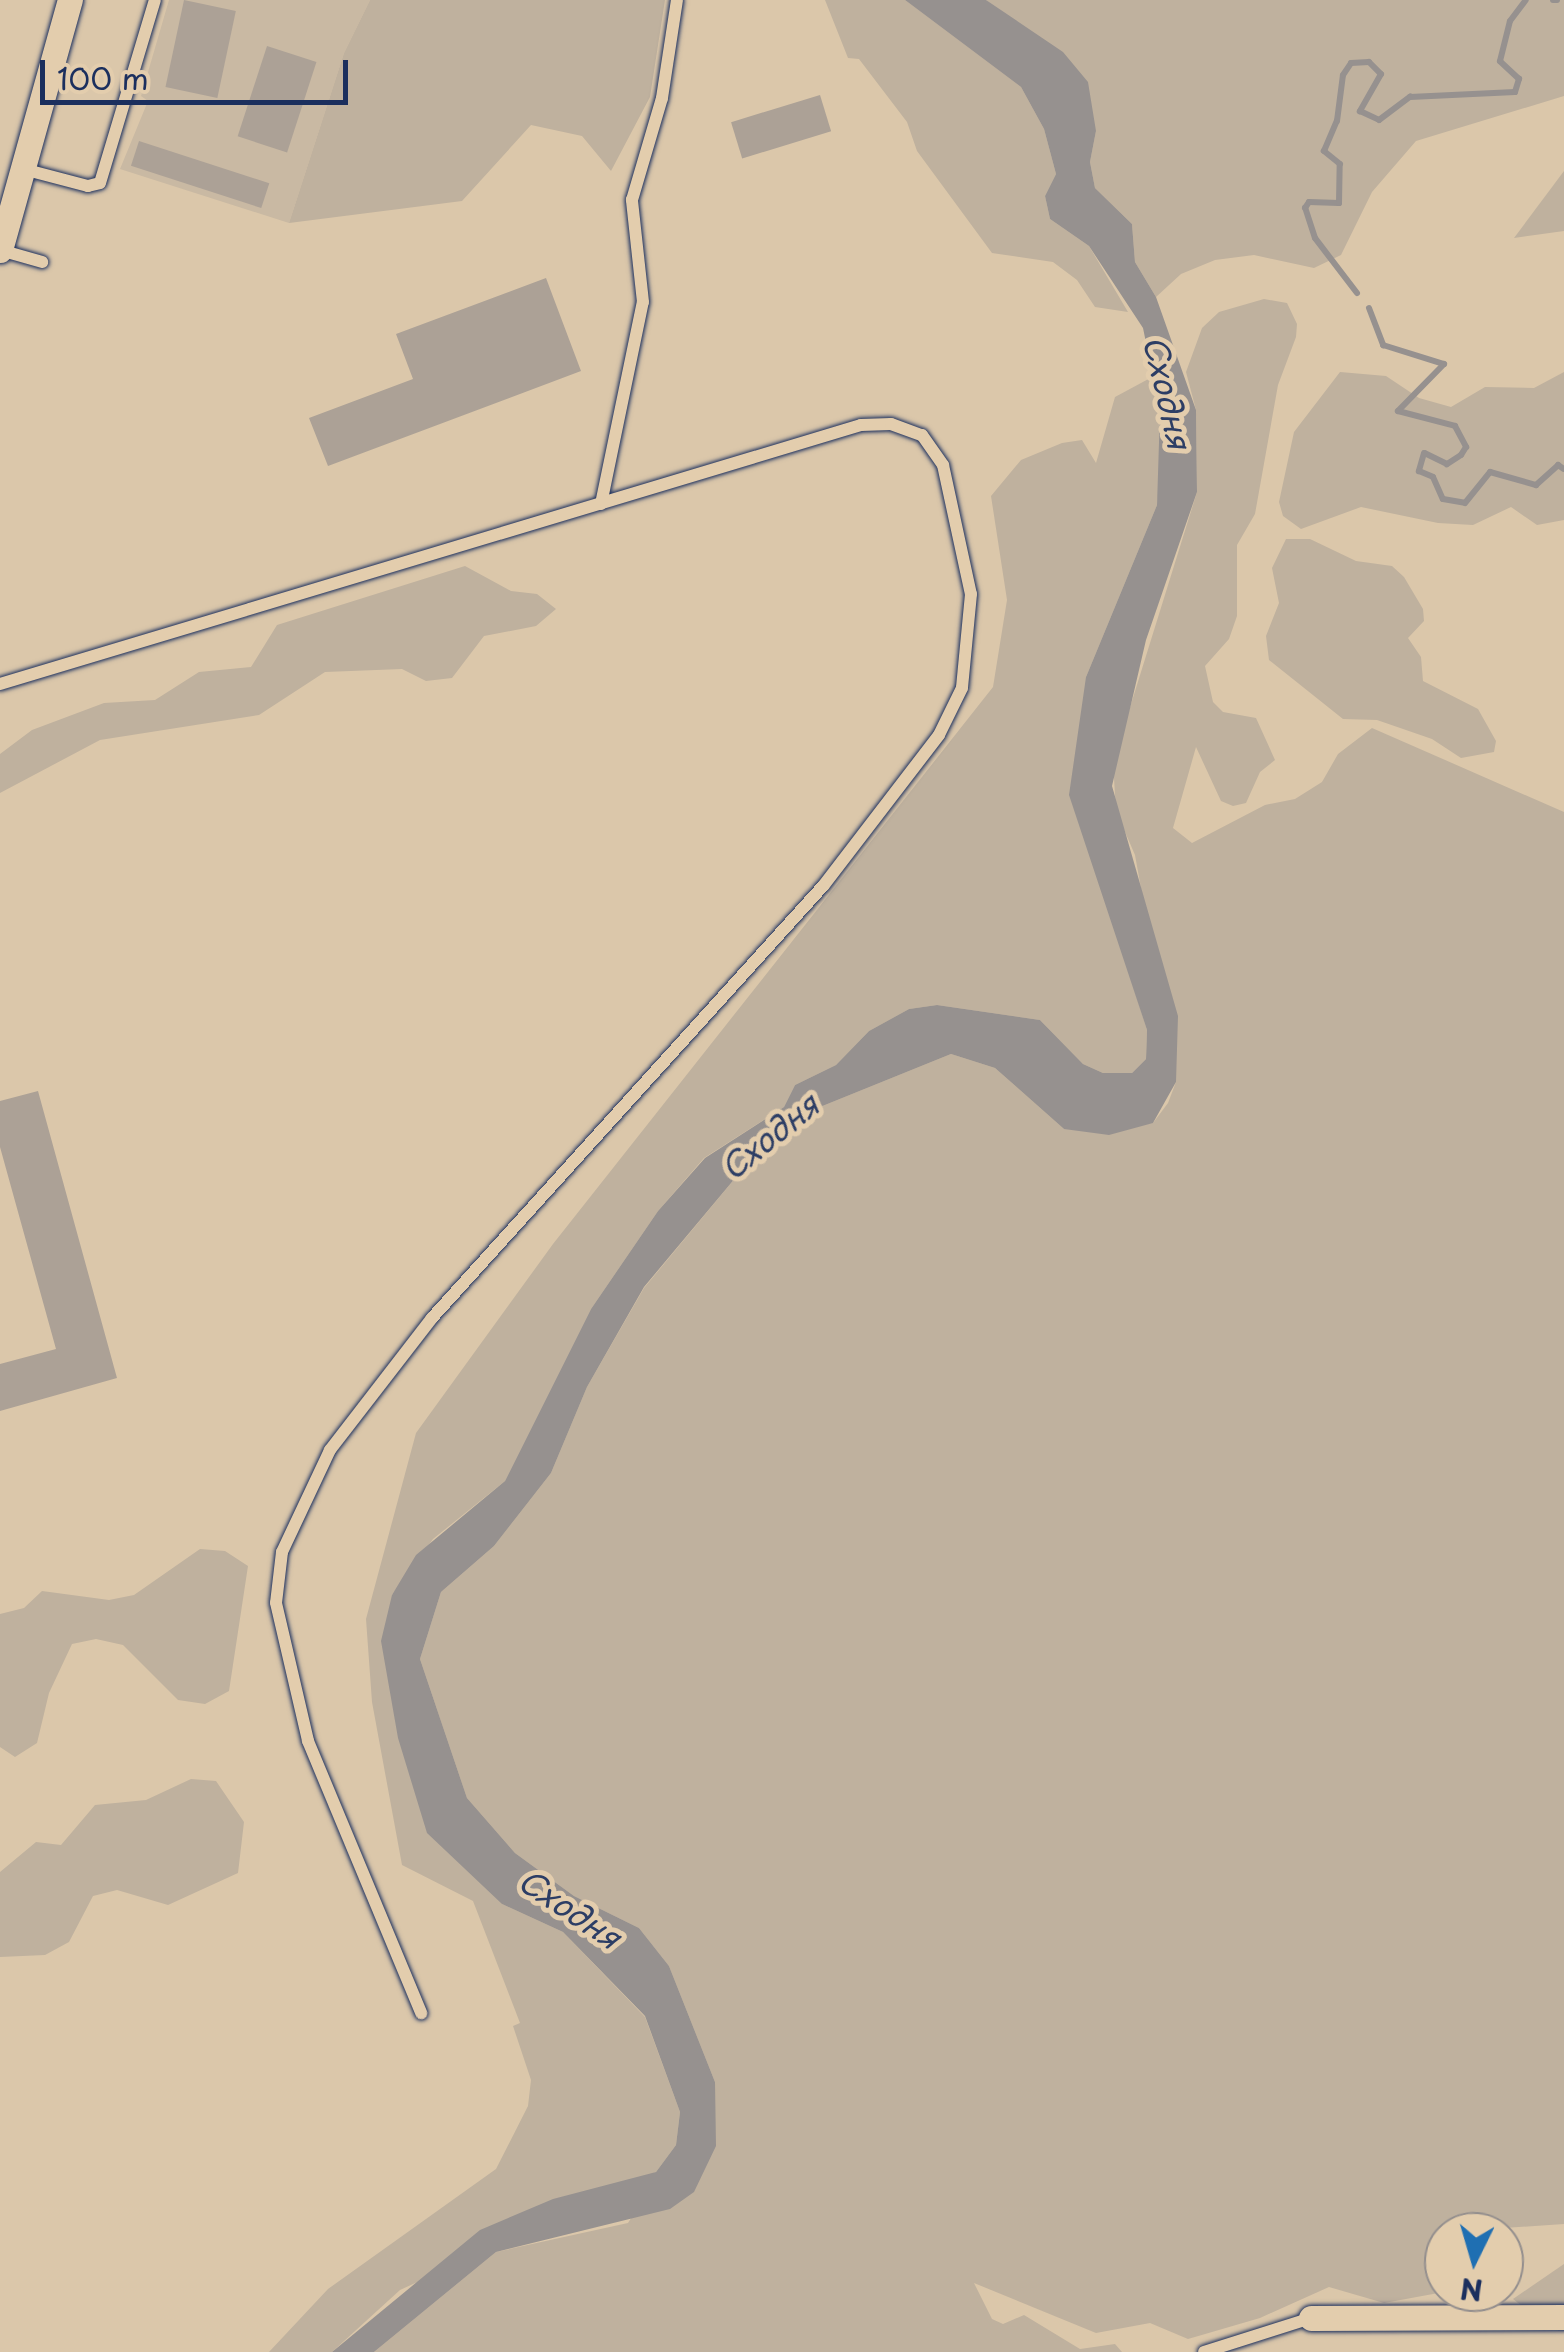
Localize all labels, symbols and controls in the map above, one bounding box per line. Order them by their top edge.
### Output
scale bar [45,40,352,102]
text: 100 m [57,55,149,100]
water label: Сходня [1136,332,1200,452]
water label: Сходня [712,1085,826,1187]
water label: Сходня [512,1860,628,1956]
north arrow [1424,2212,1524,2312]
text: N [1459,2268,1484,2313]

